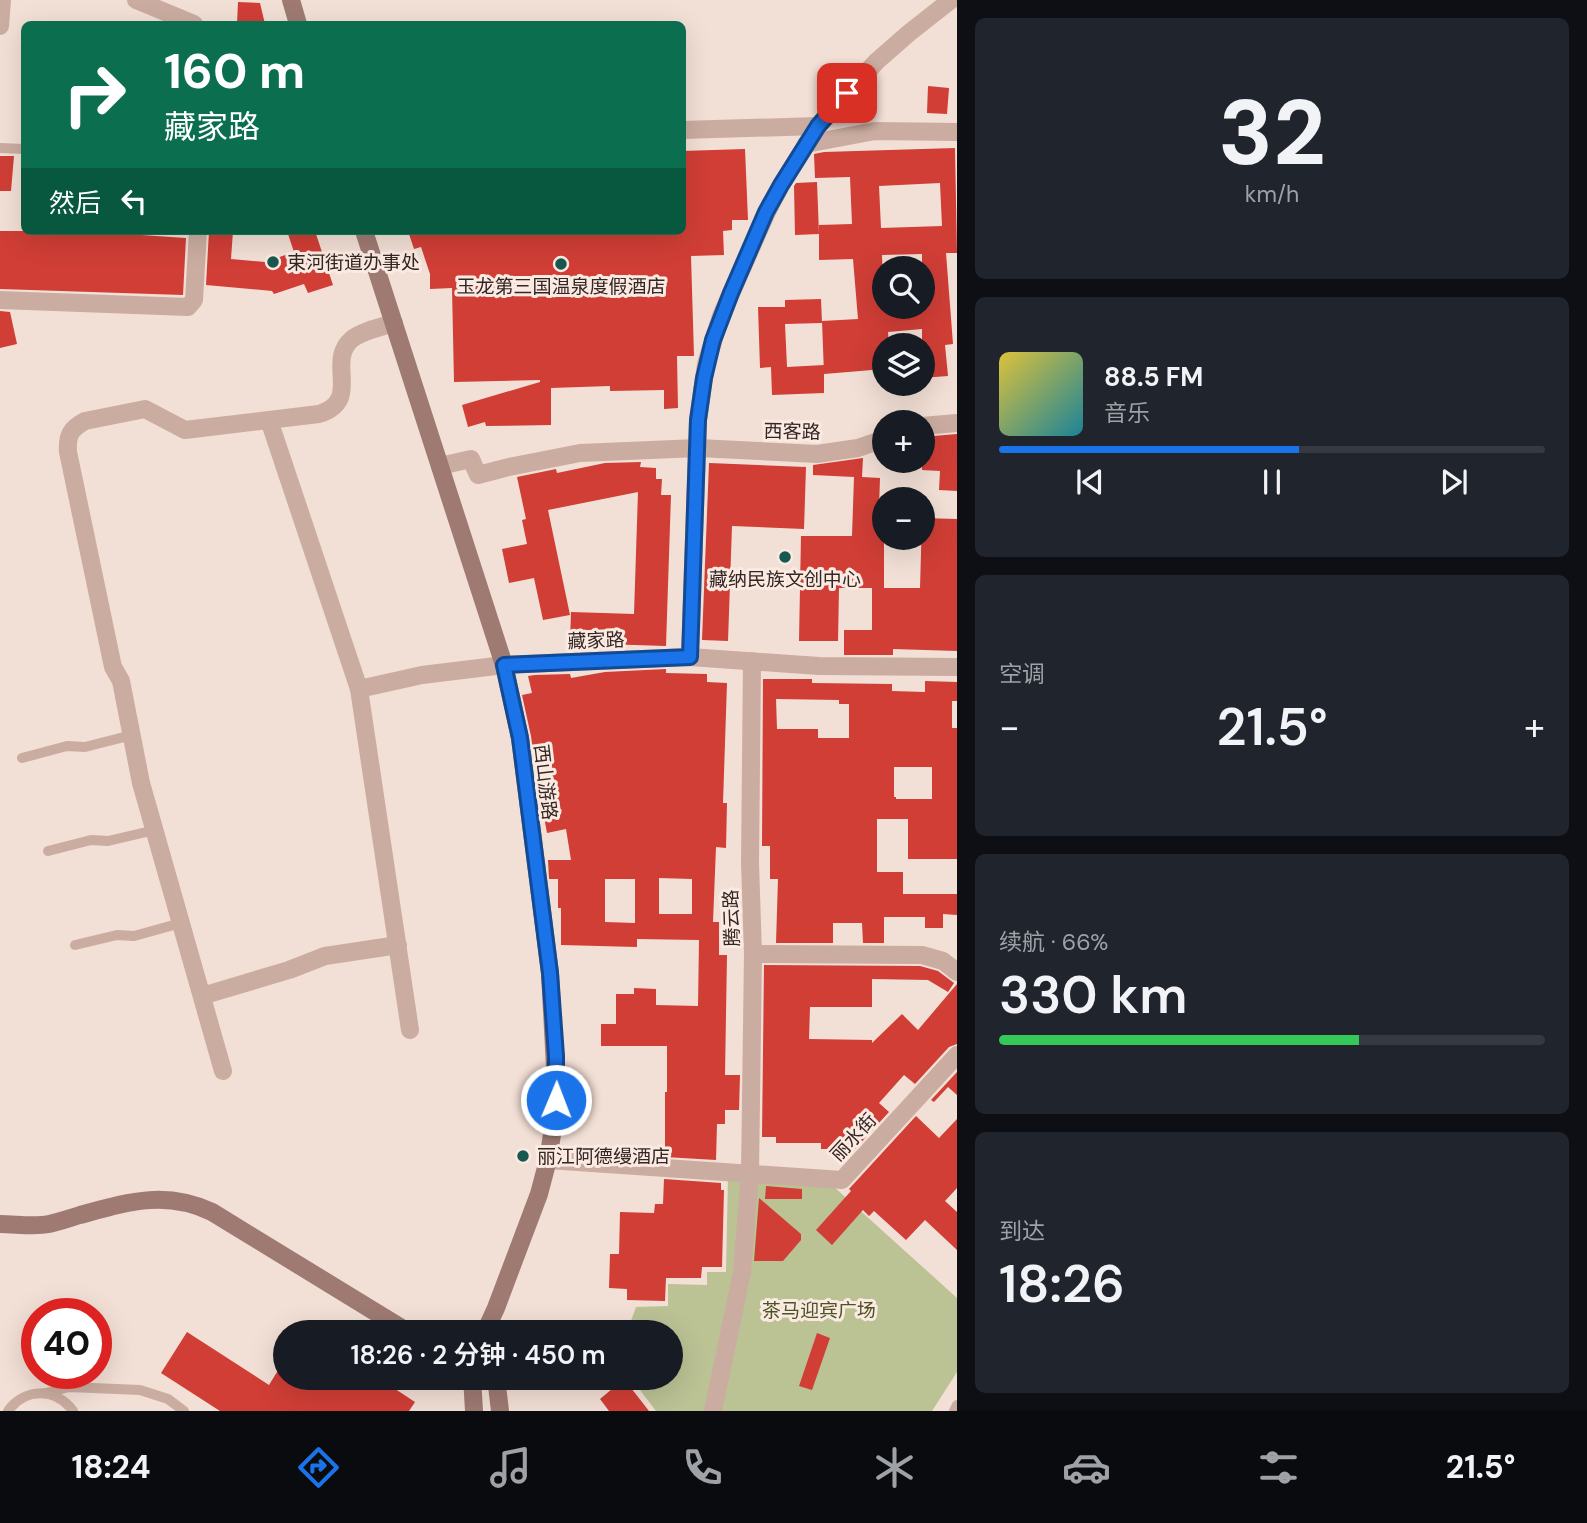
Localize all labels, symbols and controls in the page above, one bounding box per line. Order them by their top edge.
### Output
text: 160 m [164,39,305,103]
icon: right [49,49,140,140]
pin [817,63,877,123]
icon: arrive [828,74,866,112]
text: 32 [1218,74,1326,192]
text: 藏家路 [164,106,260,148]
text: km/h [1245,179,1299,209]
icon: left [115,182,153,220]
text: 然后 [49,186,101,220]
place label: 束河街道办事处 [287,250,420,275]
marker: 束河街道办事处 [265,254,281,270]
marker: 玉龙第三国温泉度假酒店 [553,256,569,272]
map controls [872,256,935,550]
button: search [872,256,935,319]
place label: 玉龙第三国温泉度假酒店 [456,274,666,299]
button: layers [872,333,935,396]
text: 88.5 FM [1104,360,1203,394]
text: 音乐 [1104,398,1150,428]
button: + [872,410,935,473]
street label: 西客路 [763,419,821,444]
icon: previous [1071,463,1109,501]
icon: pause [1253,463,1291,501]
icon: next [1435,463,1473,501]
button: − [872,487,935,550]
marker: 藏纳民族文创中心 [777,549,793,565]
place label: 藏纳民族文创中心 [709,567,861,592]
street label: 藏家路 [567,627,625,654]
text: 空调 [999,659,1045,689]
text: 21.5° [1216,693,1328,761]
text: − [999,702,1020,752]
text: + [1524,702,1545,752]
street label: 西山游路 [528,743,563,821]
street label: 腾云路 [718,889,745,947]
text: 续航 · 66% [999,927,1108,957]
text: 330 km [999,961,1187,1029]
position arrow [519,1063,593,1137]
street label: 丽水街 [825,1108,882,1167]
place label: 丽江阿德缦酒店 [537,1144,670,1169]
marker: 丽江阿德缦酒店 [515,1148,531,1164]
text: 到达 [999,1216,1045,1246]
text: 18:26 [999,1250,1125,1318]
speed limit sign: 40 [21,1298,112,1389]
park label: 茶马迎宾广场 [762,1298,876,1323]
text: 18:26 · 2 分钟 · 450 m [350,1338,606,1372]
icon: directions [294,1443,343,1492]
icon: music [486,1443,535,1492]
icon: phone [678,1443,727,1492]
icon: climate [870,1443,919,1492]
icon: car [1062,1443,1111,1492]
icon: filters [1254,1443,1303,1492]
text: 18:24 [72,1446,151,1488]
text: 21.5° [1446,1446,1515,1488]

